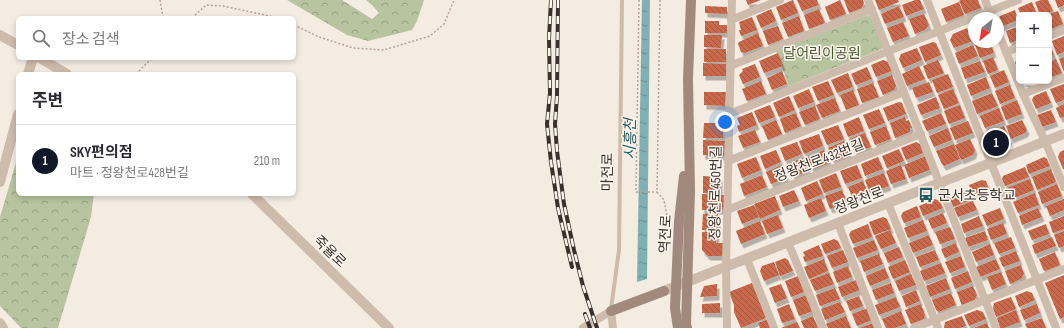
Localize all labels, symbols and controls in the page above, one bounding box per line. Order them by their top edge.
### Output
north arrow [968,12,1004,48]
map controls [1016,12,1052,84]
button: + [1016,12,1052,48]
search box [16,16,296,60]
icon: search [30,27,52,49]
text: 장소 검색 [62,30,120,49]
park label: 달어린이공원 [783,45,861,62]
button: − [1016,48,1052,84]
text: 주변 [32,91,63,111]
your location [715,112,735,132]
water label: 시흥천 [621,116,640,160]
pin: 1 [983,128,1009,158]
street label: 정왕천로432번길 [772,136,866,185]
text: SKY편의점 [70,143,132,162]
street label: 정왕천로450번길 [706,145,725,241]
street label: 마전로 [599,152,616,191]
text: 1 [42,153,48,169]
text: 210 m [254,153,280,169]
text: 마트 · 정왕천로428번길 [70,165,189,181]
street label: 정왕천로 [832,183,886,218]
bus stop icon: 군서초등학교 [917,186,935,204]
place label: 군서초등학교 [938,187,1015,204]
street label: 역전로 [656,214,675,254]
street label: 죽율로 [310,232,350,271]

